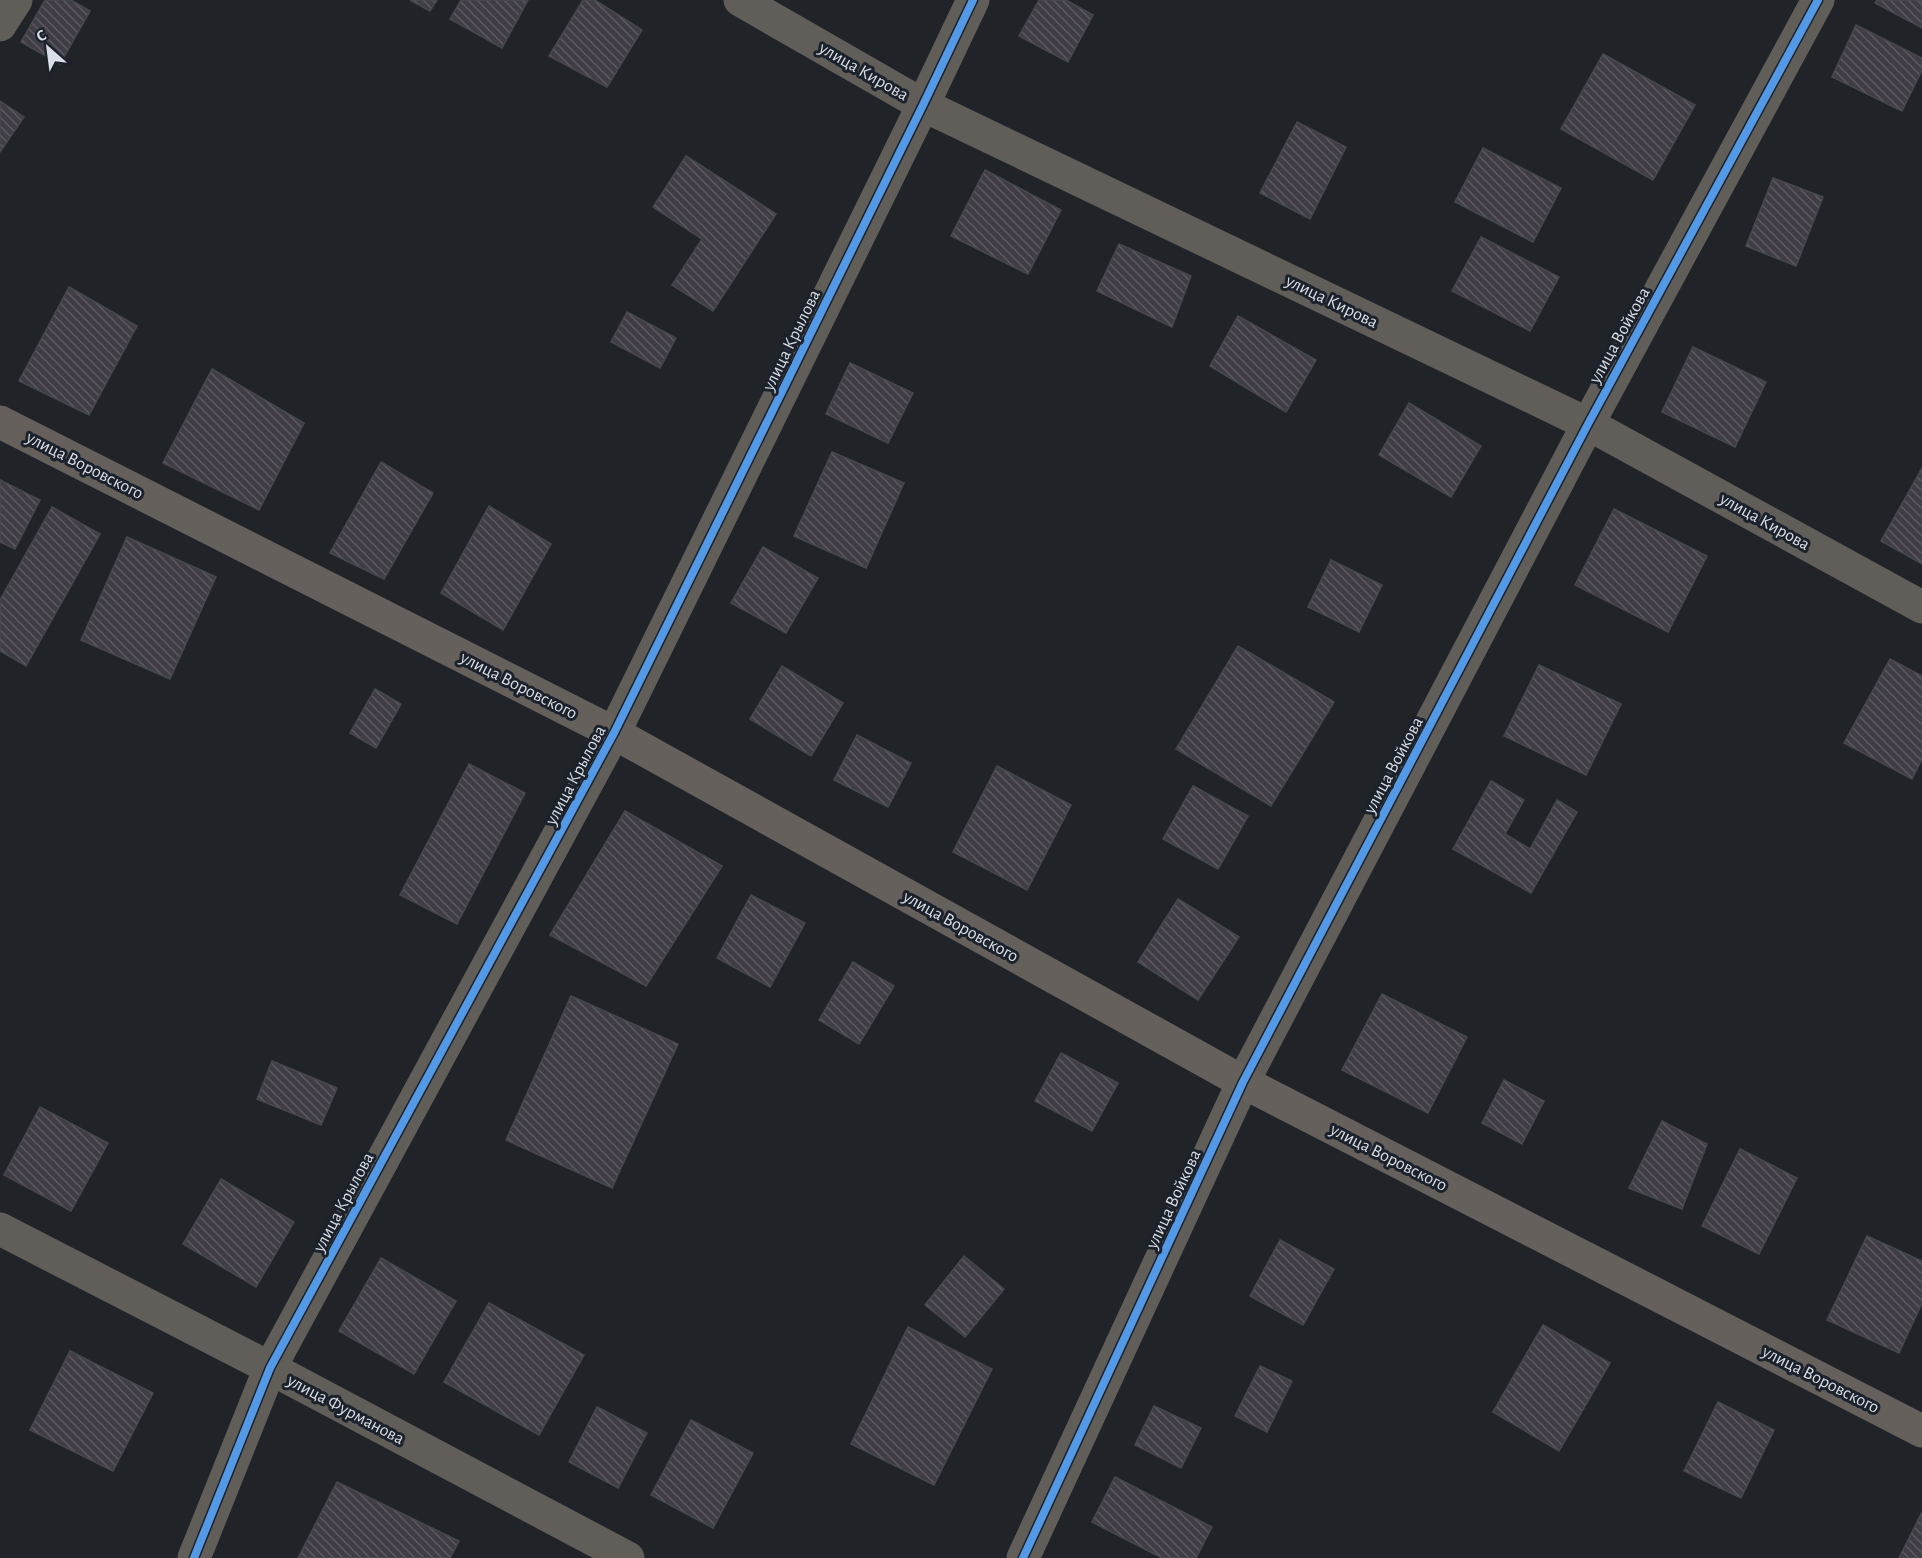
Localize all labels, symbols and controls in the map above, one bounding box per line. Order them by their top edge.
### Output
north arrow [18,18,78,78]
text: С [34,26,49,45]
street label: улица Кирова [815,39,911,105]
street label: улица Кирова [1282,271,1380,332]
street label: улица Войкова [1586,284,1654,387]
street label: улица Крылова [759,287,824,395]
street label: улица Воровского [22,428,146,503]
street label: улица Кирова [1716,489,1813,554]
street label: улица Воровского [456,648,580,723]
street label: улица Войкова [1360,714,1427,818]
street label: улица Крылова [542,723,610,829]
street label: улица Воровского [899,887,1021,966]
street label: улица Воровского [1326,1120,1450,1195]
street label: улица Войкова [1143,1147,1205,1253]
street label: улица Крылова [310,1150,378,1256]
street label: улица Воровского [1758,1342,1882,1417]
street label: улица Фурманова [283,1371,407,1448]

